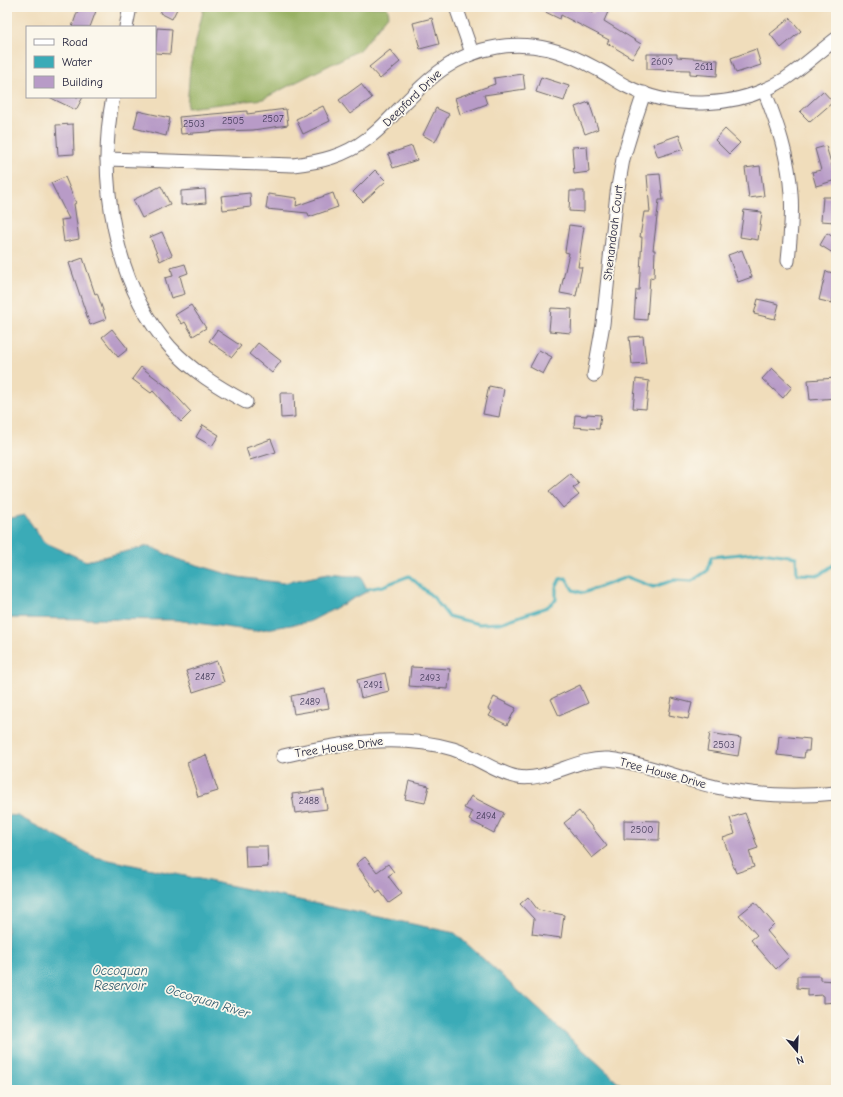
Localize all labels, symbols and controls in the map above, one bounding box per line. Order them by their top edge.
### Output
legend [26,26,156,98]
text: Road [62,35,88,49]
text: Water [62,55,92,69]
house number: 2609 [651,56,673,68]
house number: 2611 [695,61,713,73]
street label: Deepford Drive [380,67,444,129]
text: Building [62,75,103,89]
house number: 2507 [262,113,284,125]
house number: 2505 [222,115,244,127]
house number: 2503 [183,118,205,130]
street label: Shenandoah Court [600,184,626,281]
house number: 2487 [195,671,215,683]
house number: 2493 [420,672,440,684]
house number: 2491 [363,679,383,691]
house number: 2489 [300,696,320,708]
street label: Tree House Drive [294,734,384,760]
house number: 2503 [713,739,735,751]
street label: Tree House Drive [618,755,708,791]
house number: 2488 [299,795,319,807]
house number: 2494 [476,810,496,822]
house number: 2500 [631,824,653,836]
water label: Occoquan Reservoir [92,963,148,993]
water label: Occoquan River [164,981,253,1021]
north arrow [777,1031,817,1071]
text: N [795,1053,806,1067]

